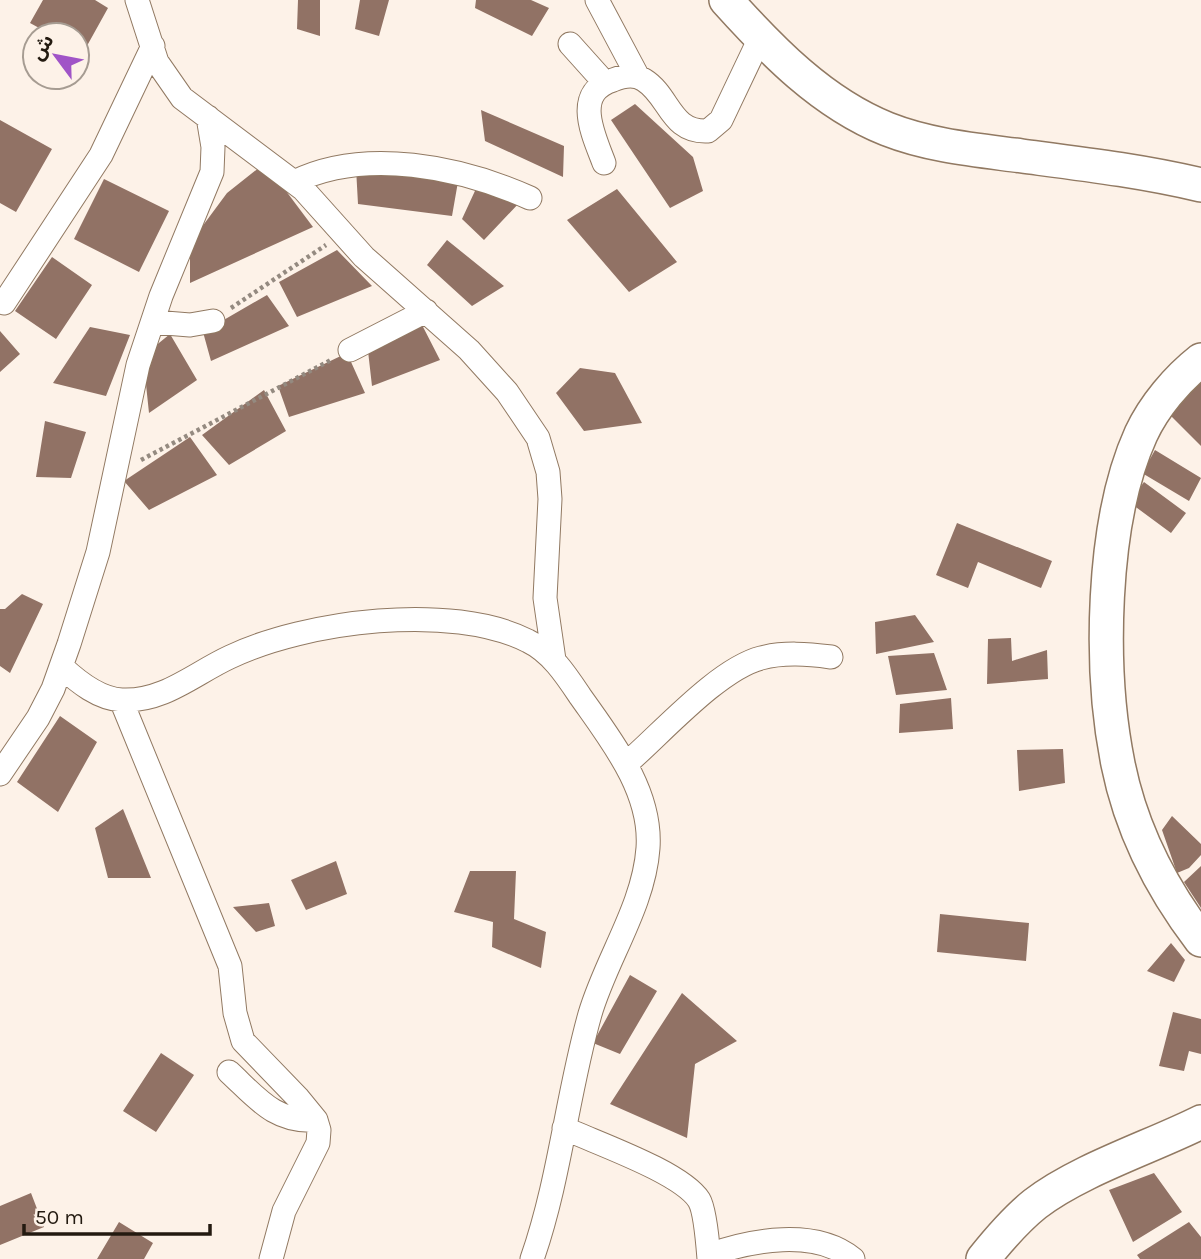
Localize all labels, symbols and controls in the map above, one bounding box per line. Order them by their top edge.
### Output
north arrow [21,21,91,91]
text: ش [26,31,59,64]
scale bar [24,1192,210,1236]
text: 50 m [35,1205,84,1229]

